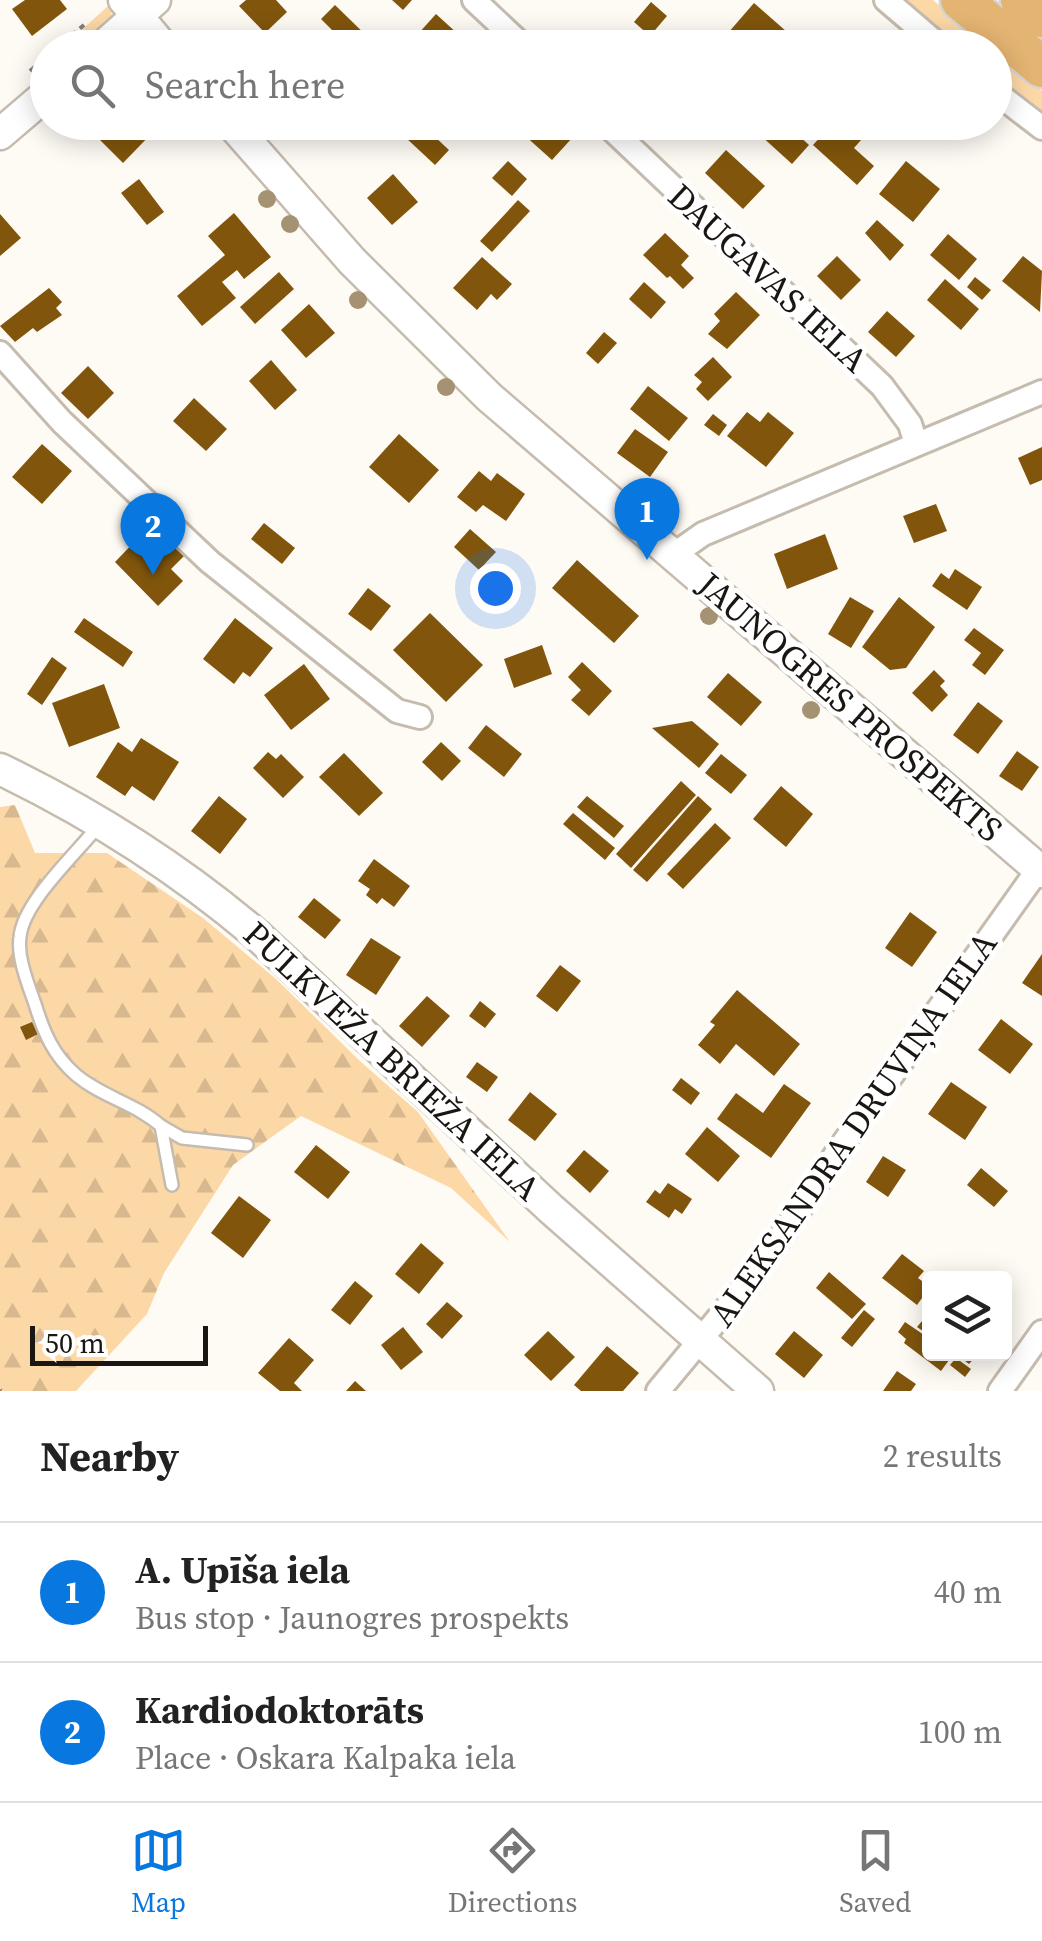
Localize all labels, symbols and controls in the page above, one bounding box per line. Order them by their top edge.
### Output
search box [30,30,1012,140]
icon: search [65,58,120,113]
text: Search here [145,59,345,111]
street label: DAUGAVAS IELA [657,173,879,383]
pin: 1 [614,478,680,560]
pin: 2 [120,492,186,575]
street label: JAUNOGRES PROSPEKTS [686,560,1013,853]
your location [470,563,521,614]
street label: PULKVEŽA BRIEŽA IELA [233,910,551,1212]
street label: ALEKSANDRA DRUVIŅA IELA [698,922,1008,1336]
map controls [922,1271,1012,1361]
button: layers [922,1271,1012,1361]
scale bar [30,1321,208,1366]
text: 50 m [45,1324,105,1362]
text: Nearby [40,1427,179,1485]
text: 2 results [883,1434,1002,1478]
text: A. Upīša iela [135,1544,350,1596]
text: 1 [64,1570,81,1614]
text: 40 m [934,1570,1002,1614]
text: Bus stop · Jaunogres prospekts [135,1596,569,1640]
text: Kardiodoktorāts [135,1684,424,1736]
text: 2 [64,1710,81,1754]
text: 100 m [918,1710,1002,1754]
text: Place · Oskara Kalpaka iela [135,1736,516,1780]
tab: Map [131,1823,186,1921]
tab: Directions [448,1823,577,1921]
tab: Saved [839,1823,911,1921]

